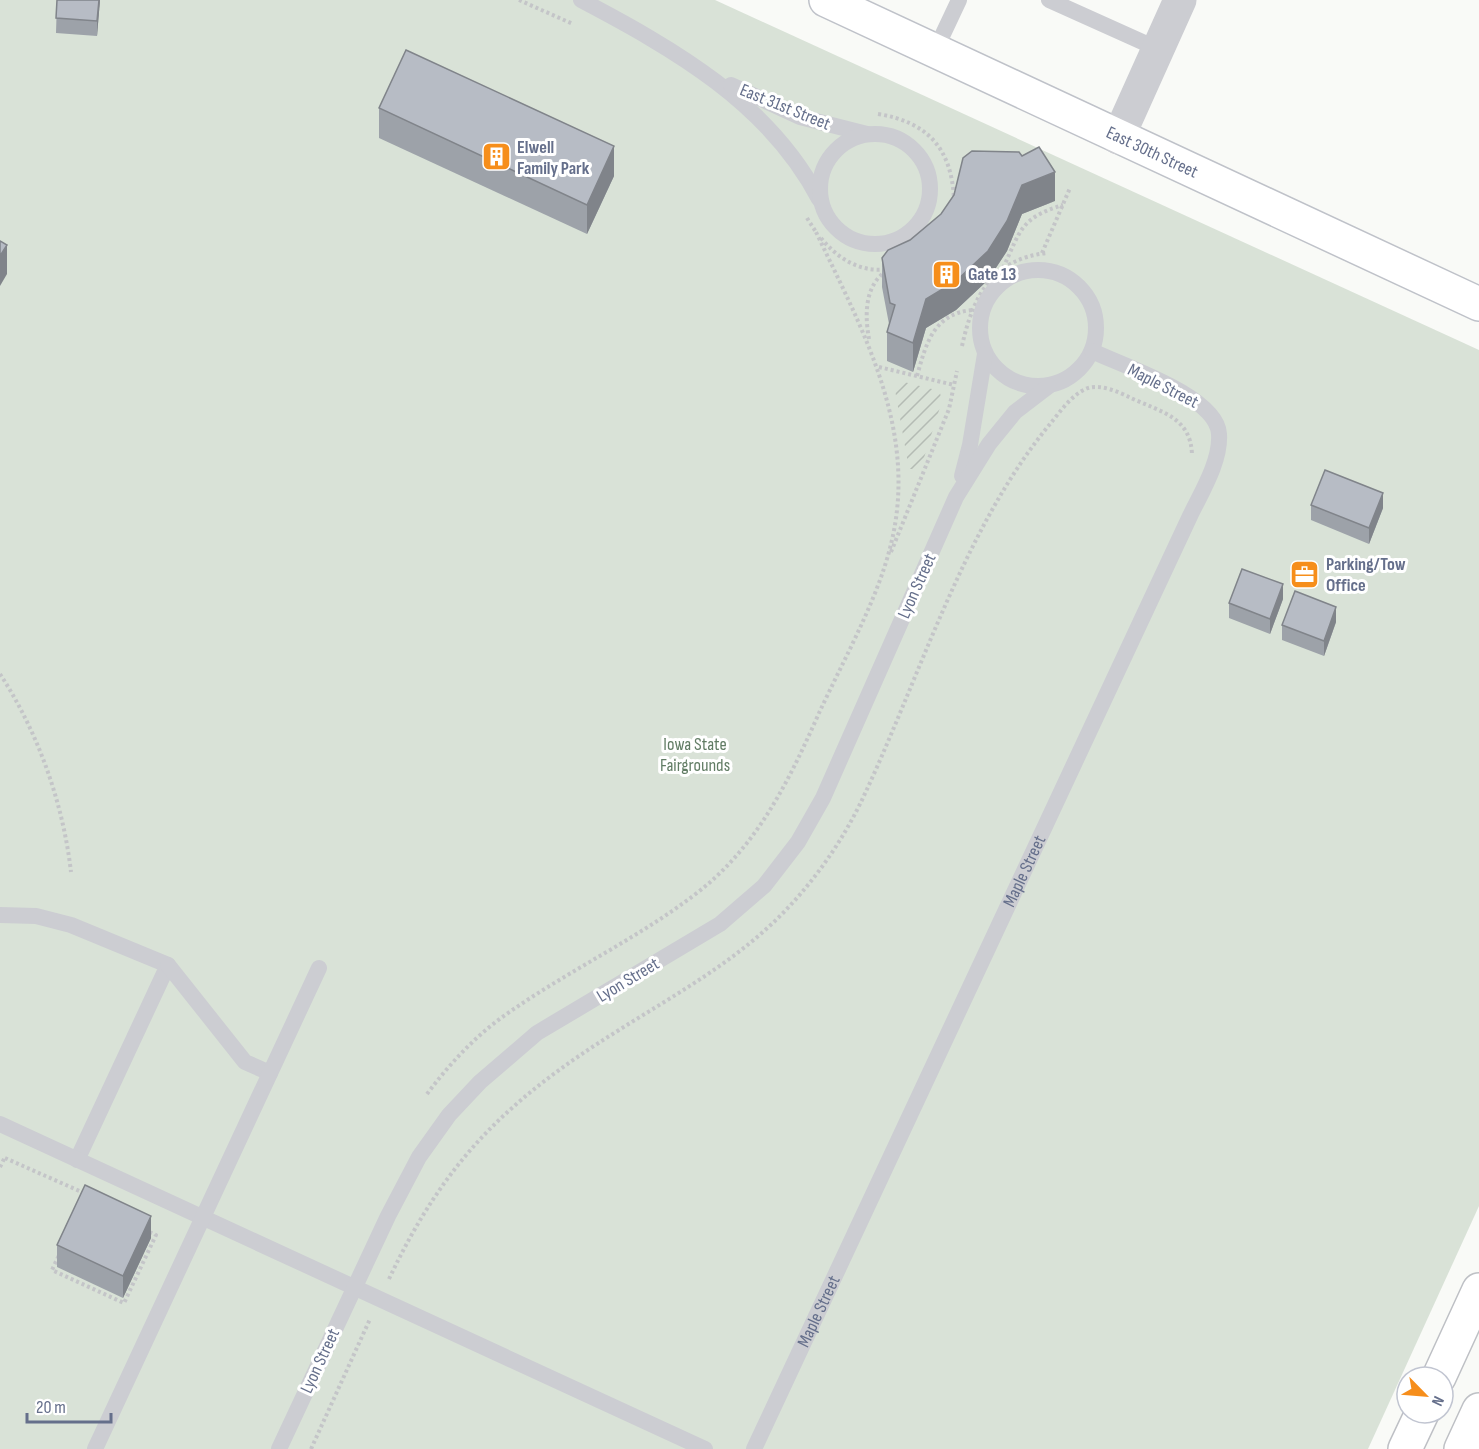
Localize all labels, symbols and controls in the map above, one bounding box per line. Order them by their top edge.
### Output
street label: East 31st Street [737,79,834,135]
street label: East 30th Street [1103,122,1202,182]
place label: Elwell Family Park [517,137,590,179]
building icon: Elwell Family Park [480,141,512,173]
building icon: Gate 13 [931,258,963,290]
place label: Gate 13 [968,264,1016,285]
street label: Maple Street [1124,359,1202,413]
street label: Lyon Street [893,550,941,622]
place label: Parking/Tow Office [1326,554,1406,596]
office icon: Parking/Tow Office [1289,558,1321,590]
park label: Iowa State Fairgrounds [660,734,730,776]
street label: Maple Street [998,831,1050,910]
street label: Lyon Street [593,953,663,1007]
street label: Maple Street [793,1272,844,1350]
street label: Lyon Street [296,1325,344,1397]
north arrow [1395,1365,1455,1425]
scale bar [27,1386,111,1424]
text: N [1427,1393,1448,1409]
text: 20 m [36,1397,66,1418]

